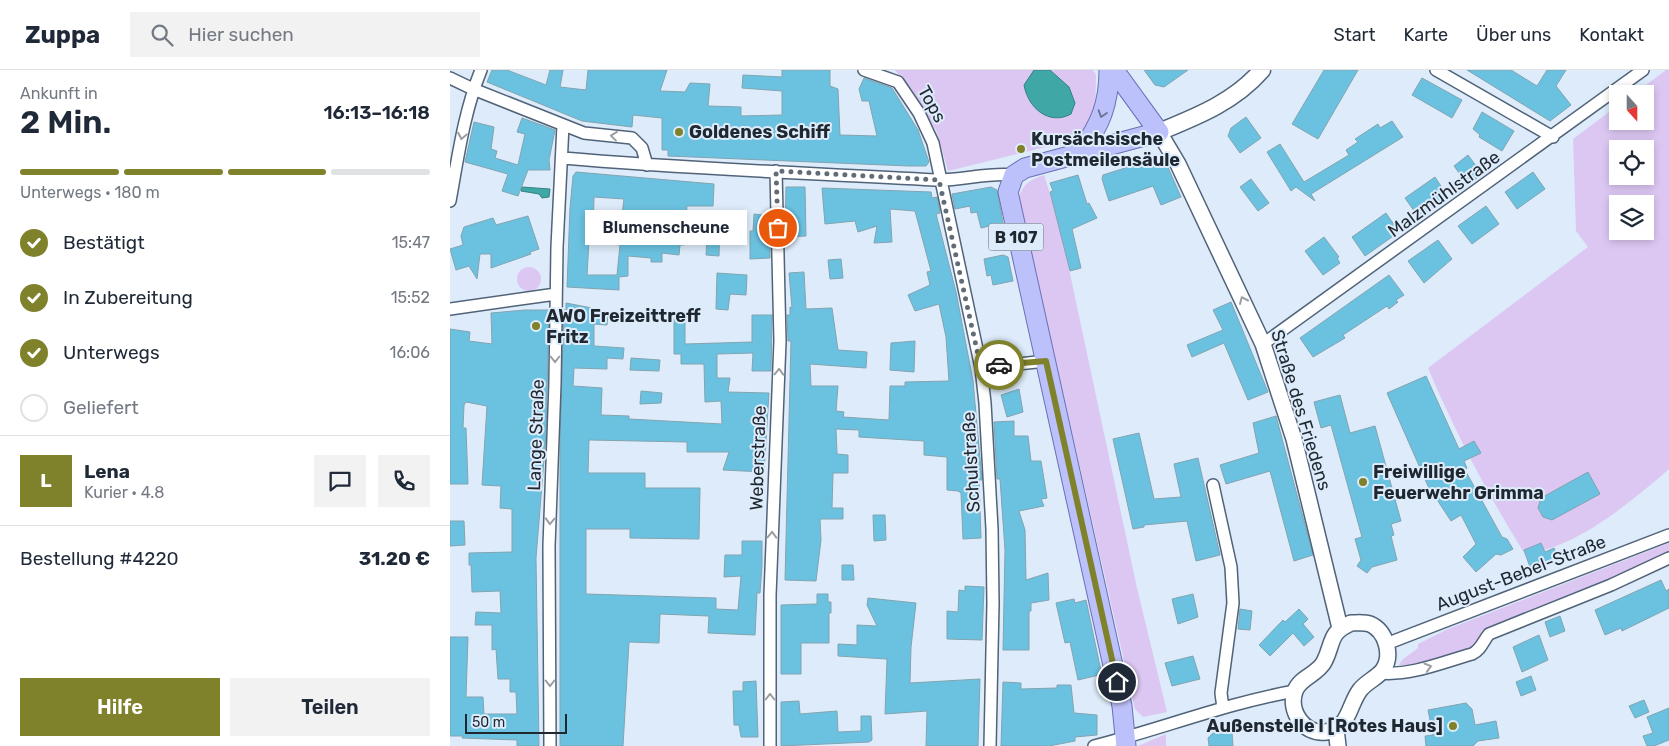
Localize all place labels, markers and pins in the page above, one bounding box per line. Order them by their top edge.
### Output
place label: Goldenes Schiff [689,121,831,143]
marker: Goldenes Schiff [673,126,685,138]
place label: Kursächsische Postmeilensäule [1031,128,1180,171]
marker: Kursächsische Postmeilensäule [1015,143,1027,155]
pin [757,207,799,249]
callout: Blumenscheune [585,210,748,246]
place label: AWO Freizeittreff Fritz [546,305,701,348]
marker: AWO Freizeittreff Fritz [530,320,542,332]
place label: Freiwillige Feuerwehr Grimma [1373,461,1544,504]
marker: Freiwillige Feuerwehr Grimma [1357,476,1369,488]
pin [1096,661,1138,703]
place label: Außenstelle l [Rotes Haus] [1207,715,1443,737]
marker: Außenstelle l [Rotes Haus] [1447,720,1459,732]

